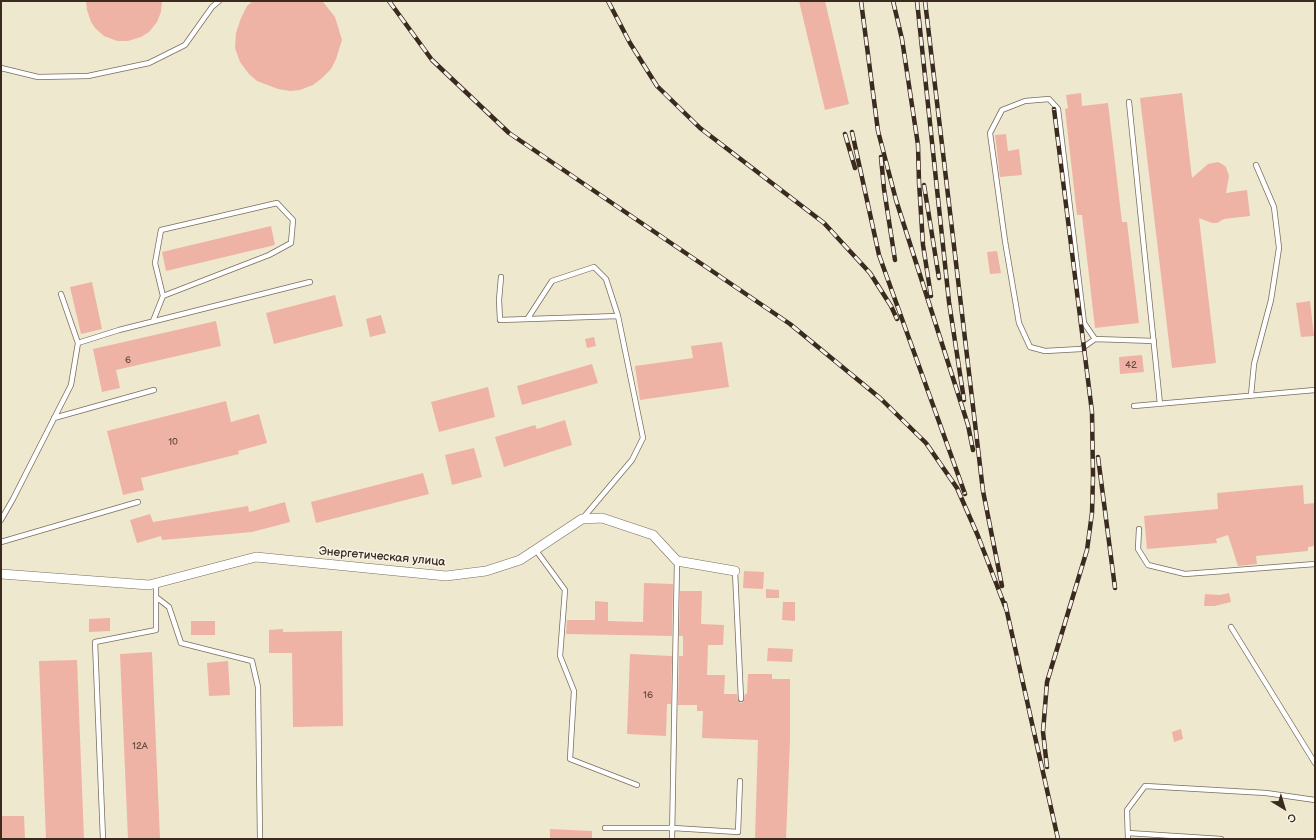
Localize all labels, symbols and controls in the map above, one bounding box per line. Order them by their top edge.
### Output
house number: 6 [125,354,131,366]
house number: 42 [1125,359,1137,371]
house number: 10 [168,436,178,448]
street label: Энергетическая улица [318,544,446,570]
house number: 16 [643,689,653,701]
house number: 12А [132,740,148,752]
north arrow [1264,788,1304,828]
text: С [1285,810,1299,825]

